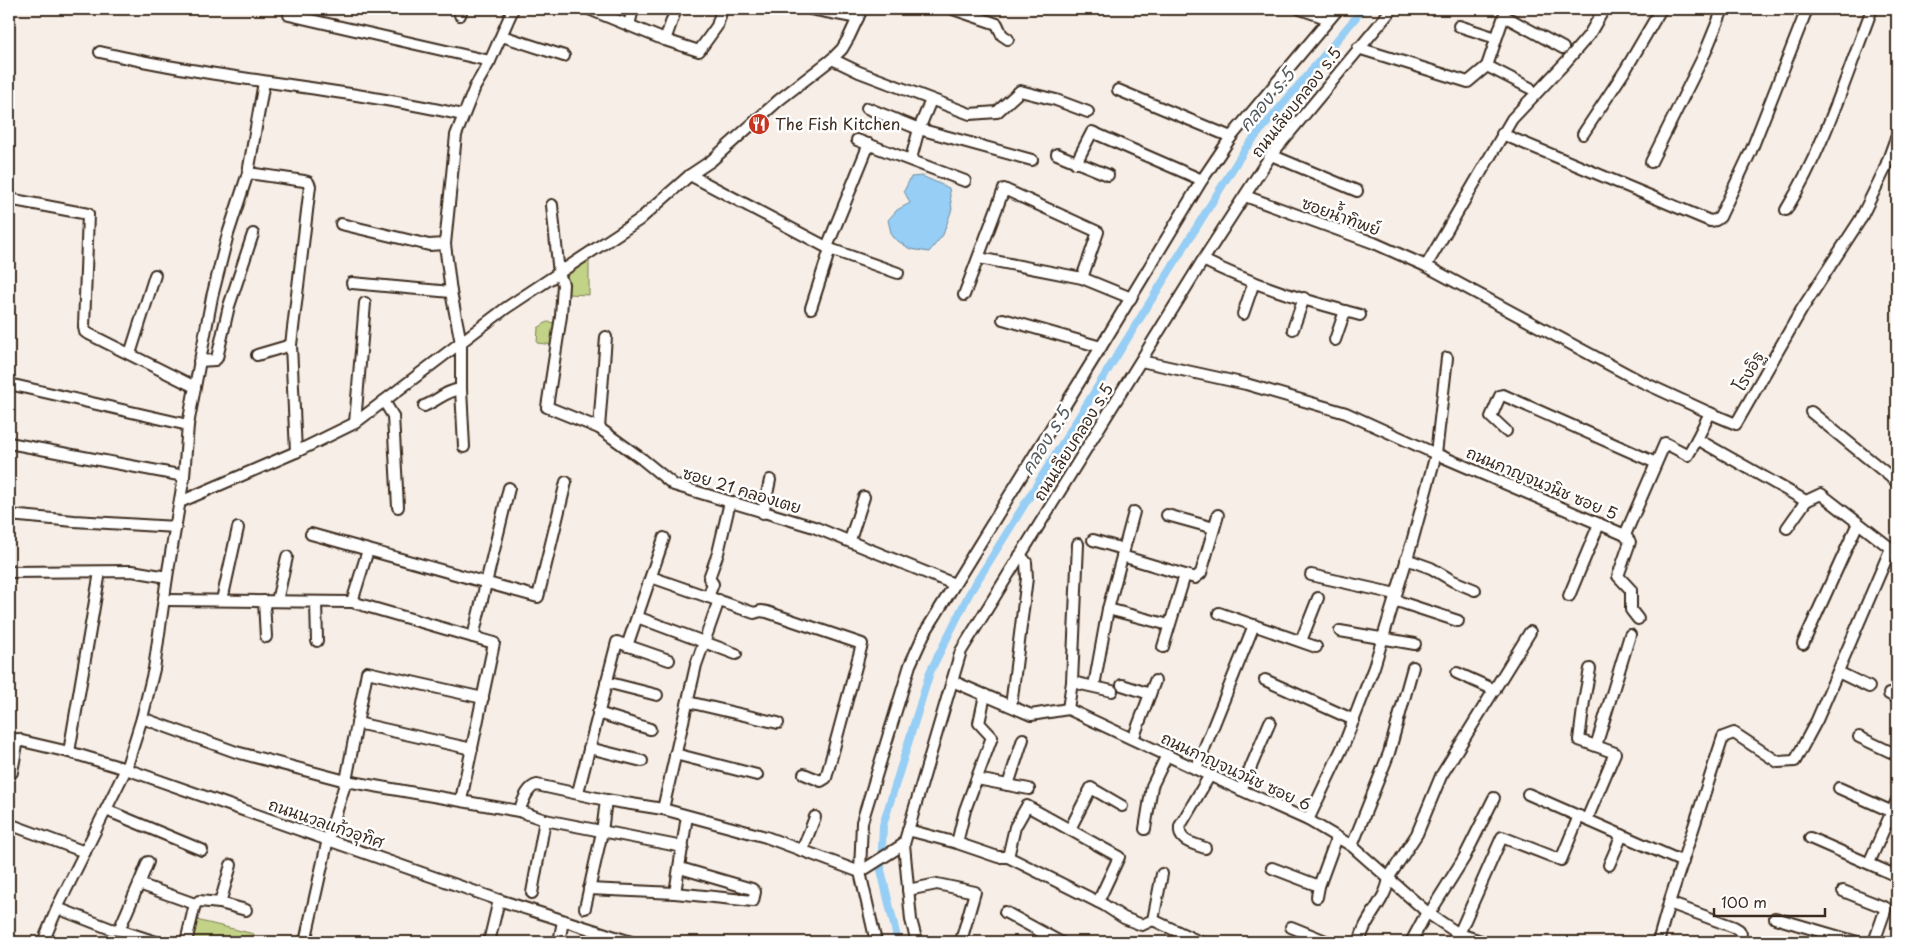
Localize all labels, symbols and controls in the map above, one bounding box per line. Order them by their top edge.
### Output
street label: ถนนเลียบคลอง ร.5 [1244,41,1346,162]
water label: คลอง ร.5 [1231,60,1302,136]
place label: The Fish Kitchen [775,111,900,135]
restaurant icon: The Fish Kitchen [747,112,771,136]
street label: ซอยน้ำทิพย์ [1298,188,1385,240]
street label: โรงอิฐ [1727,346,1770,396]
street label: ถนนเลียบคลอง ร.5 [1026,378,1118,505]
water label: คลอง ร.5 [1013,399,1077,479]
street label: ถนนกาญจนวนิช ซอย 5 [1463,439,1622,525]
street label: ซอย 21 คลองเตย [680,460,805,519]
street label: ถนนกาญจนวนิช ซอย 6 [1158,725,1315,815]
street label: ถนนนวลแก้วอุทิศ [265,791,389,855]
scale bar [1714,886,1825,918]
text: 100 m [1721,890,1767,913]

